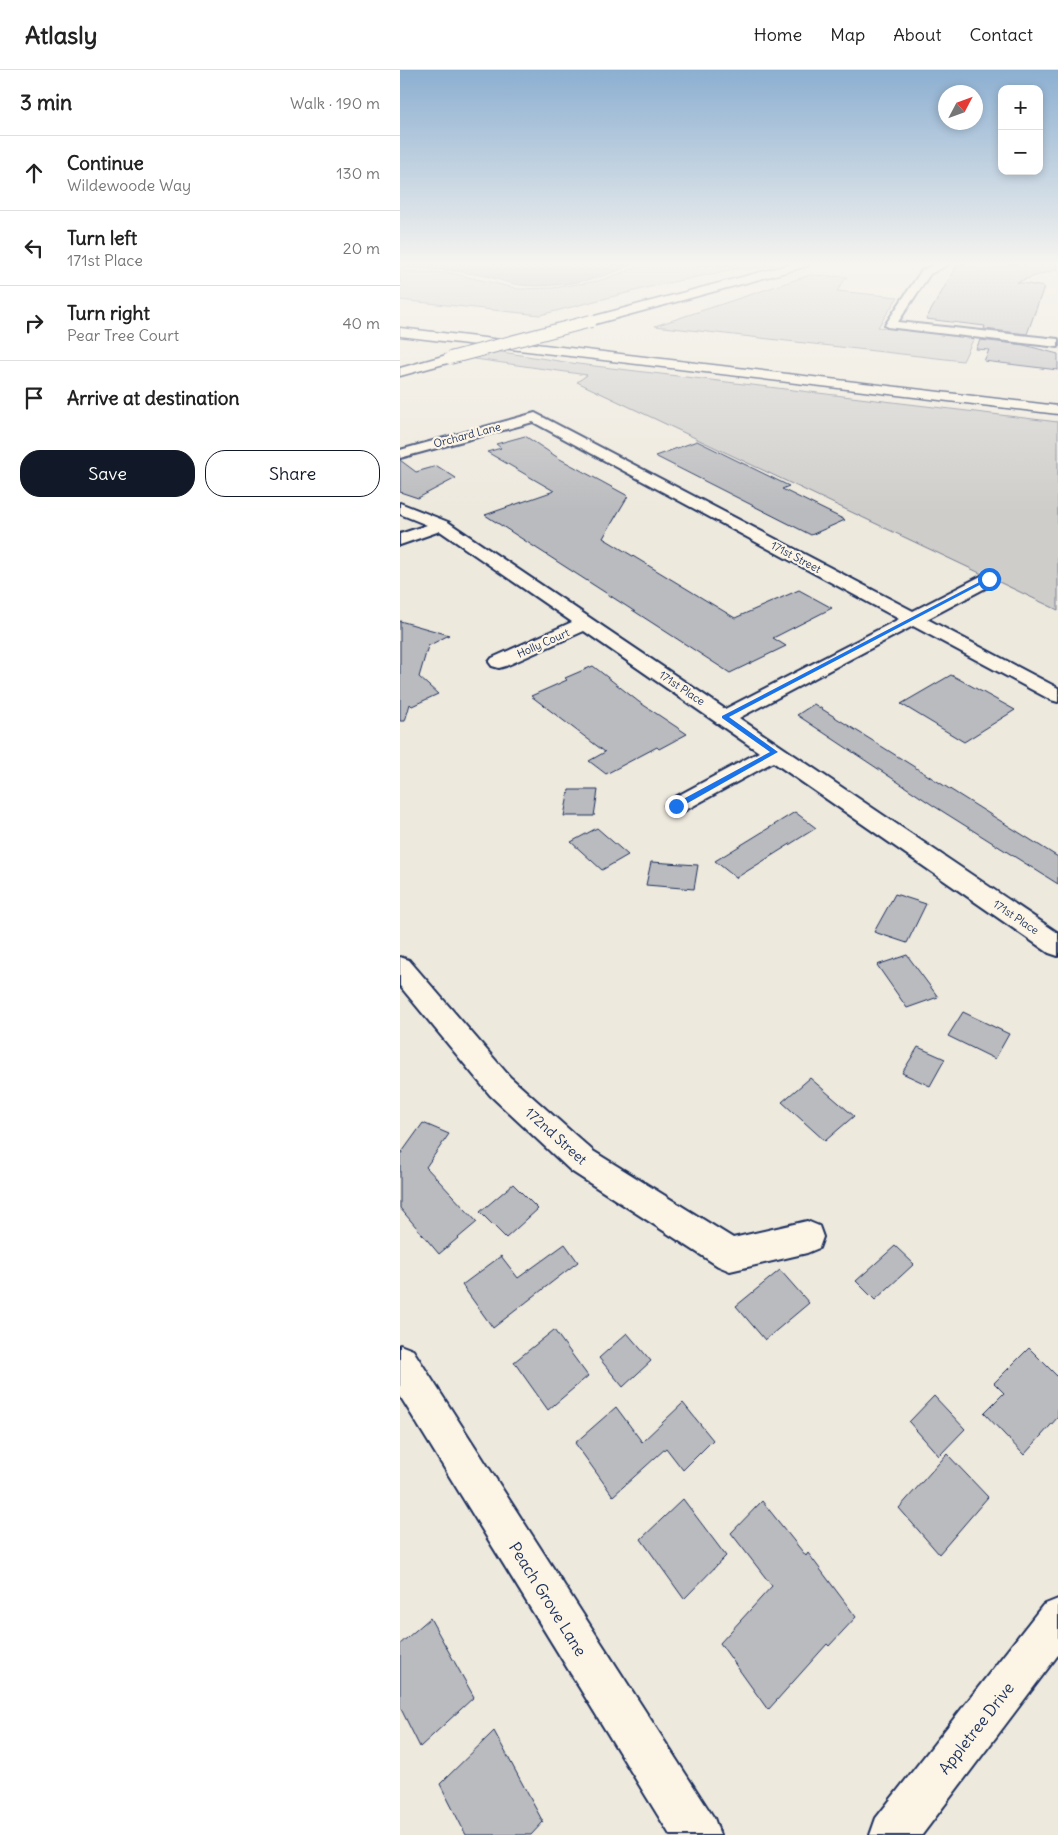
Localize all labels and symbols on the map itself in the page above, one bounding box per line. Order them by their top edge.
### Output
north arrow [938,85,983,130]
street label: Orchard Lane [432,419,502,451]
street label: 171st Street [769,538,824,576]
route start [978,568,1001,591]
street label: Holly Court [515,625,572,661]
street label: 171st Place [656,668,708,708]
route end [665,795,688,818]
street label: 171st Place [990,897,1042,937]
street label: 172nd Street [521,1104,591,1169]
street label: Peach Grove Lane [505,1538,591,1660]
street label: Appletree Drive [934,1678,1018,1778]

